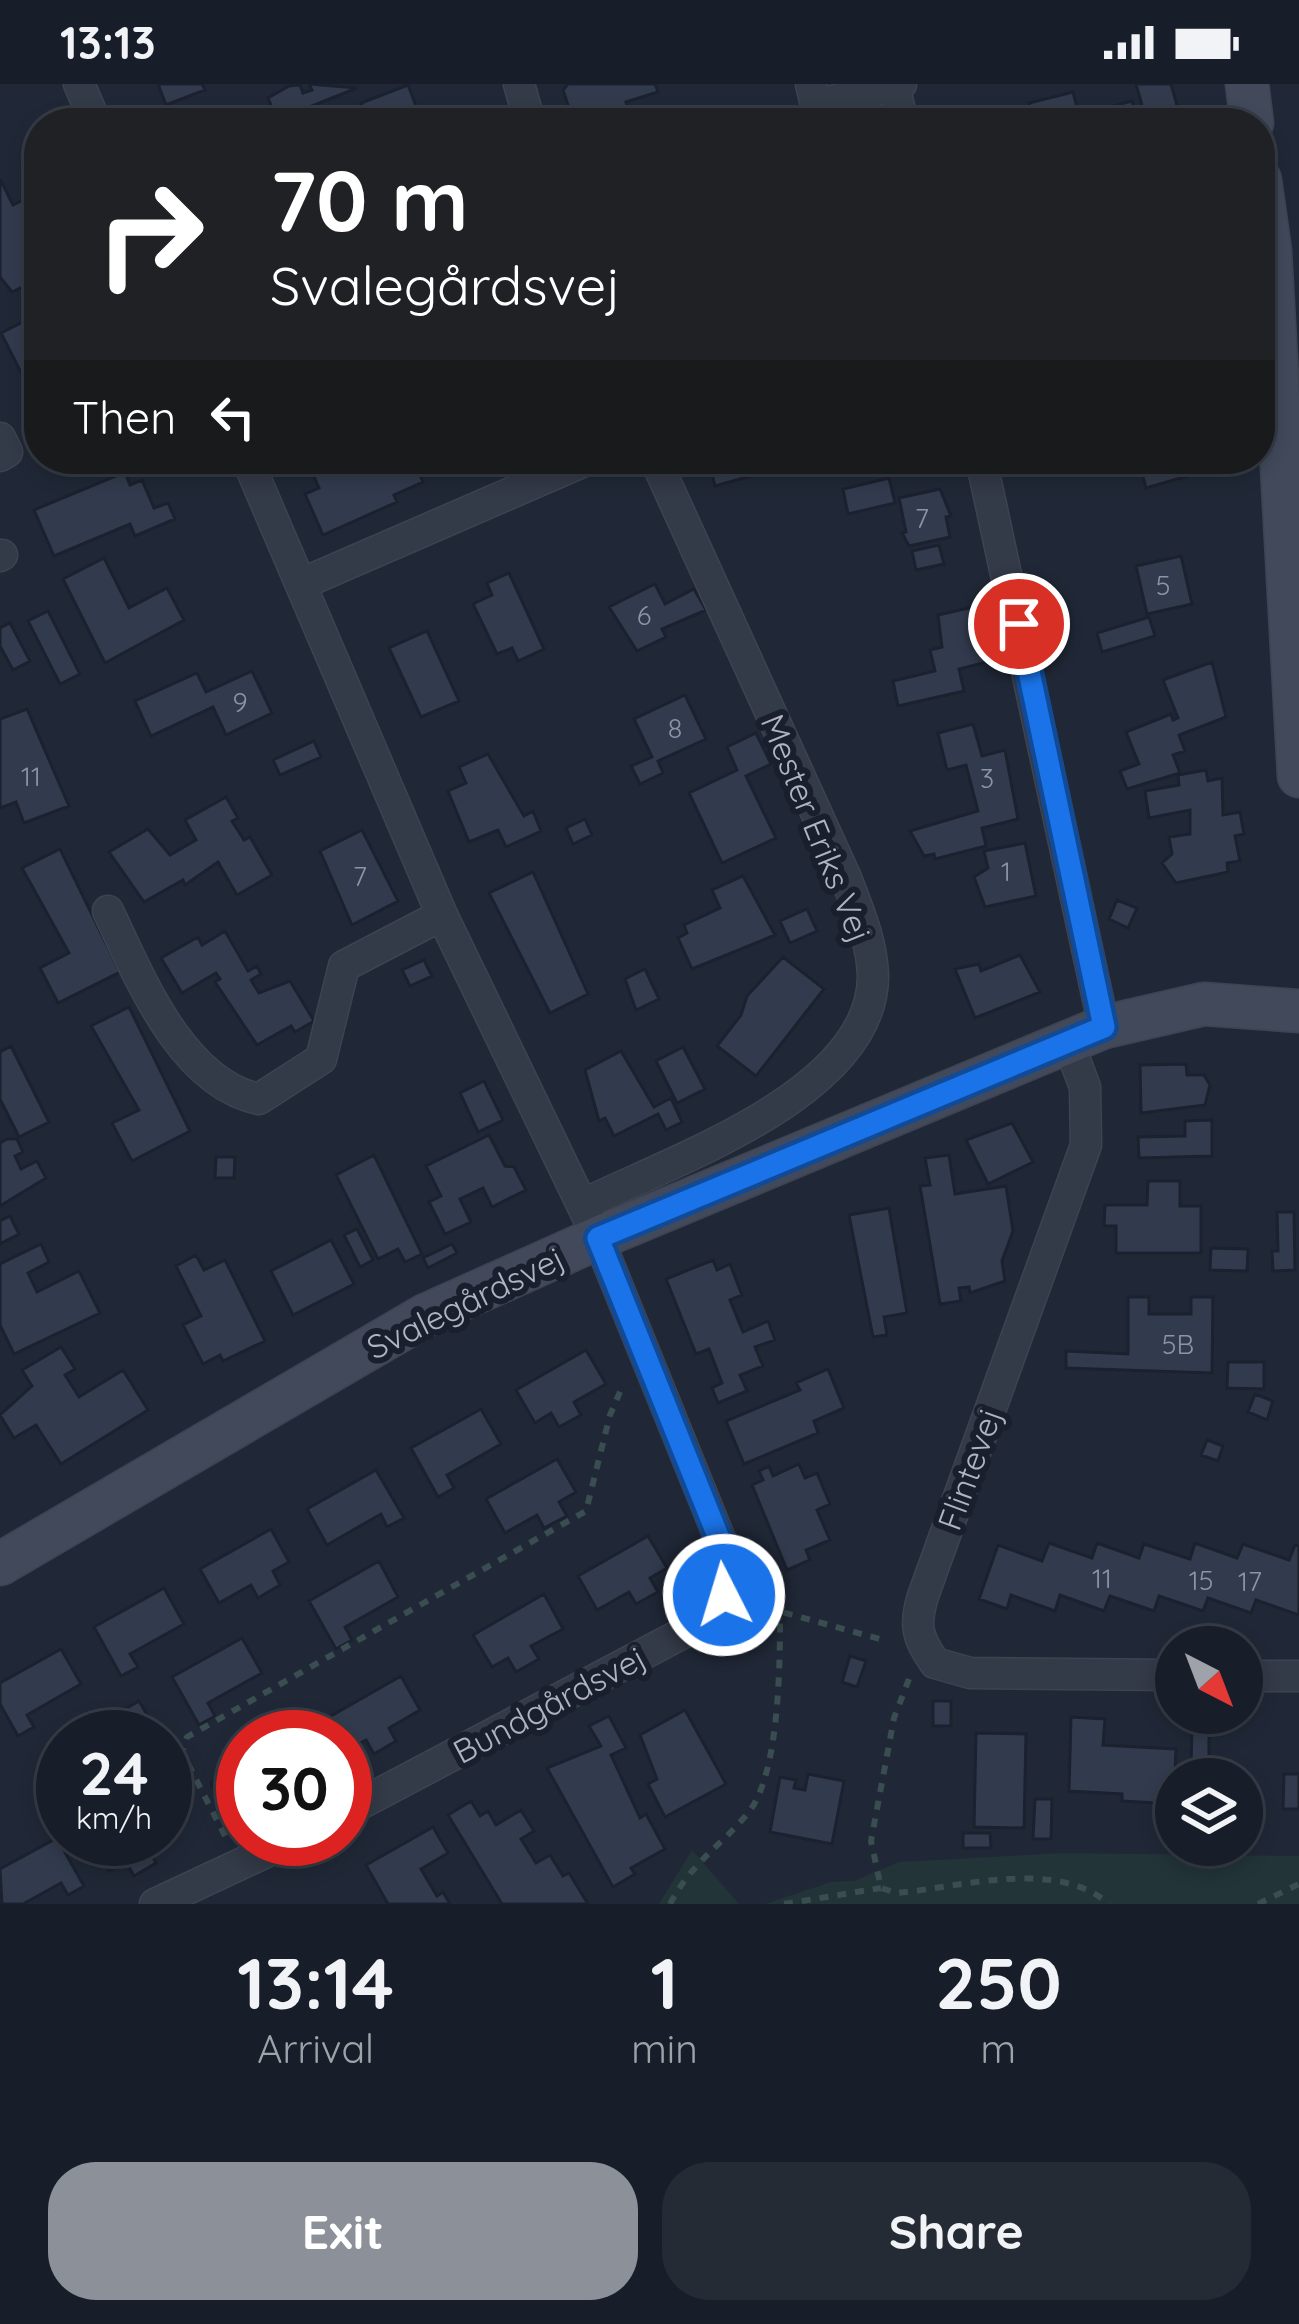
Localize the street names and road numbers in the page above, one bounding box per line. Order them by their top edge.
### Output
street label: Mester Eriks Vej [753,708,881,948]
street label: Svalegårdsvej [360,1237,570,1367]
street label: Flintevej [928,1402,1010,1536]
street label: Bundgårdsvej [446,1636,652,1772]

